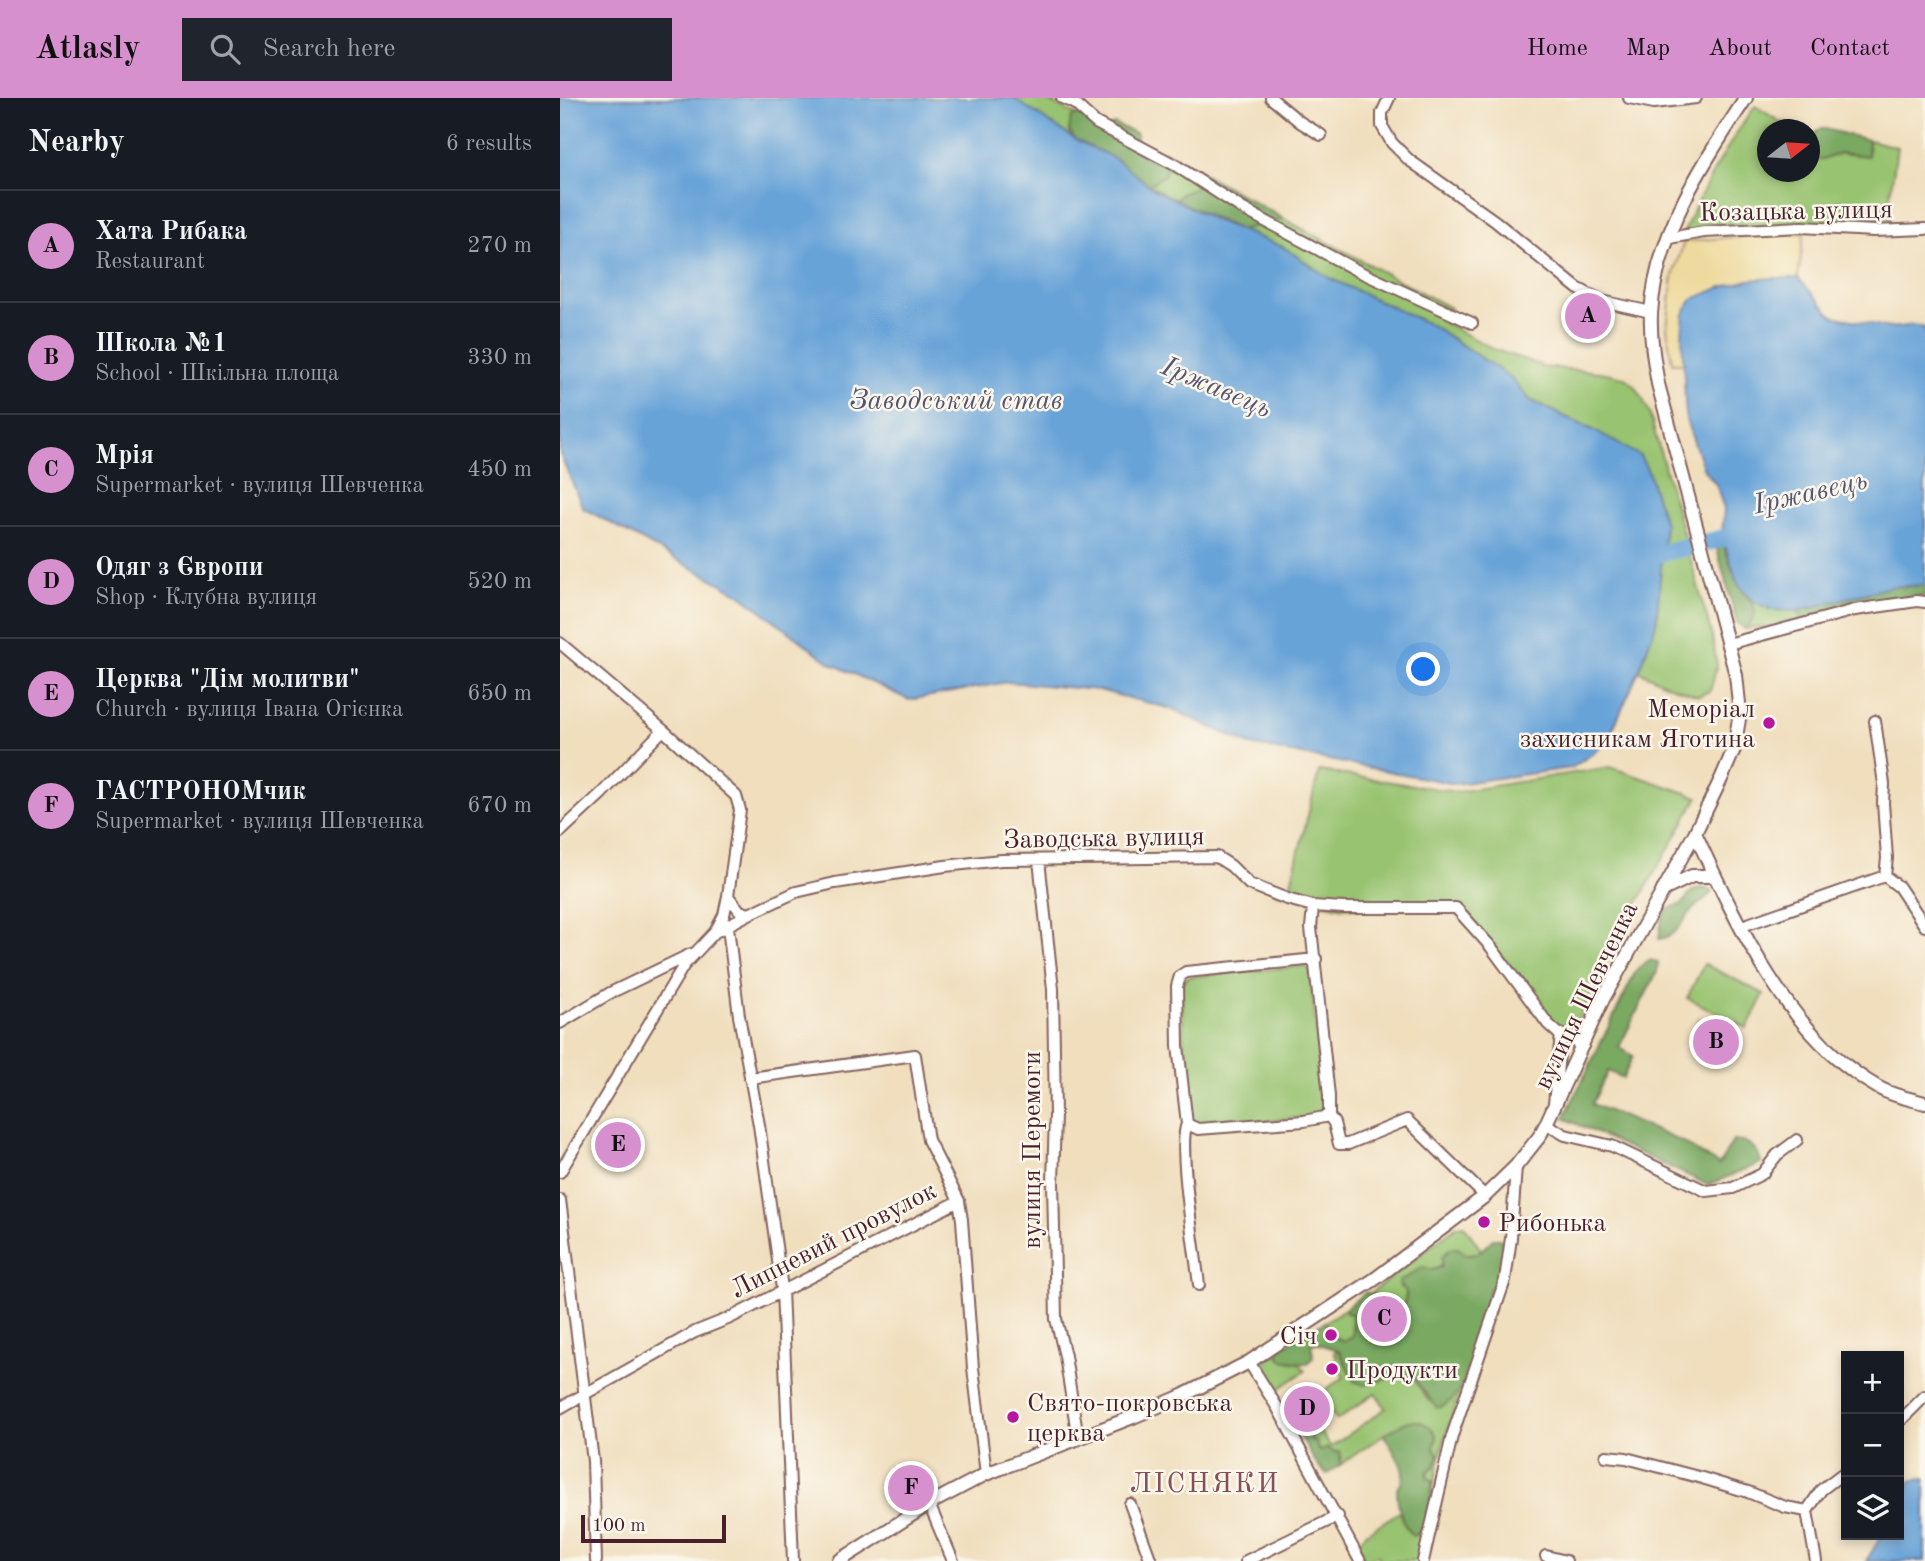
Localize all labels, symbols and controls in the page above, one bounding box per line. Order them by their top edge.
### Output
search box [182,18,672,81]
icon: search [206,30,244,68]
text: Atlasly [35,33,140,66]
text: Search here [262,36,396,62]
text: Home [1527,37,1588,61]
text: Map [1626,37,1670,61]
text: About [1708,37,1772,61]
text: Contact [1810,37,1890,61]
north arrow [1757,119,1820,182]
text: Nearby [28,128,125,158]
text: 6 results [446,132,532,155]
street label: Козацька вулиця [1699,197,1893,227]
text: Хата Рибака [95,219,247,245]
text: A [42,234,60,257]
text: 270 m [467,234,532,257]
text: Restaurant [95,250,205,273]
pin: A [1565,290,1611,342]
text: Школа №1 [95,331,227,357]
text: B [43,346,59,369]
text: 330 m [467,346,532,369]
water label: Іржавець [1156,353,1275,424]
text: School · Шкільна площа [95,362,339,385]
water label: Заводський став [850,387,1062,416]
text: Мрія [95,443,154,469]
text: C [43,458,59,481]
text: 450 m [467,458,532,481]
water label: Іржавець [1750,467,1871,521]
text: Supermarket · вулиця Шевченка [95,474,424,497]
text: Одяг з Європи [95,555,264,581]
text: D [42,570,60,593]
text: 520 m [467,570,532,593]
text: Shop · Клубна вулиця [95,586,317,609]
your location [1406,652,1440,686]
text: Церква "Дім молитви" [95,667,359,693]
text: E [43,682,59,705]
text: 650 m [467,682,532,705]
place label: Меморіал захисникам Яготина [1520,697,1755,753]
text: Church · вулиця Івана Огієнка [95,698,403,721]
marker: Меморіал захисникам Яготина [1761,715,1777,731]
text: ГАСТРОНОМчик [95,779,306,805]
text: F [43,794,59,817]
text: 670 m [467,794,532,817]
text: Supermarket · вулиця Шевченка [95,810,424,833]
street label: Заводська вулиця [1003,824,1205,854]
street label: вулиця Шевченка [1530,898,1644,1094]
pin: B [1693,1016,1739,1068]
street label: вулиця Перемоги [1020,1051,1046,1249]
pin: E [595,1119,641,1171]
street label: Липневий провулок [727,1178,941,1304]
place label: Рибонька [1498,1211,1607,1237]
marker: Рибонька [1476,1214,1492,1230]
pin: C [1361,1293,1407,1345]
place label: Січ [1280,1324,1317,1350]
marker: Січ [1323,1327,1339,1343]
map controls [1841,1351,1904,1540]
button: + [1841,1351,1904,1414]
place label: Продукти [1346,1358,1458,1384]
marker: Продукти [1324,1361,1340,1377]
pin: D [1284,1383,1330,1435]
place label: Свято-покровська церква [1027,1391,1232,1447]
marker: Свято-покровська церква [1005,1409,1021,1425]
button: − [1841,1414,1904,1477]
pin: F [888,1462,934,1514]
district label: ЛІСНЯКИ [1130,1471,1280,1499]
button: layers [1841,1477,1904,1540]
scale bar [581,1512,726,1544]
text: 100 m [592,1517,645,1536]

